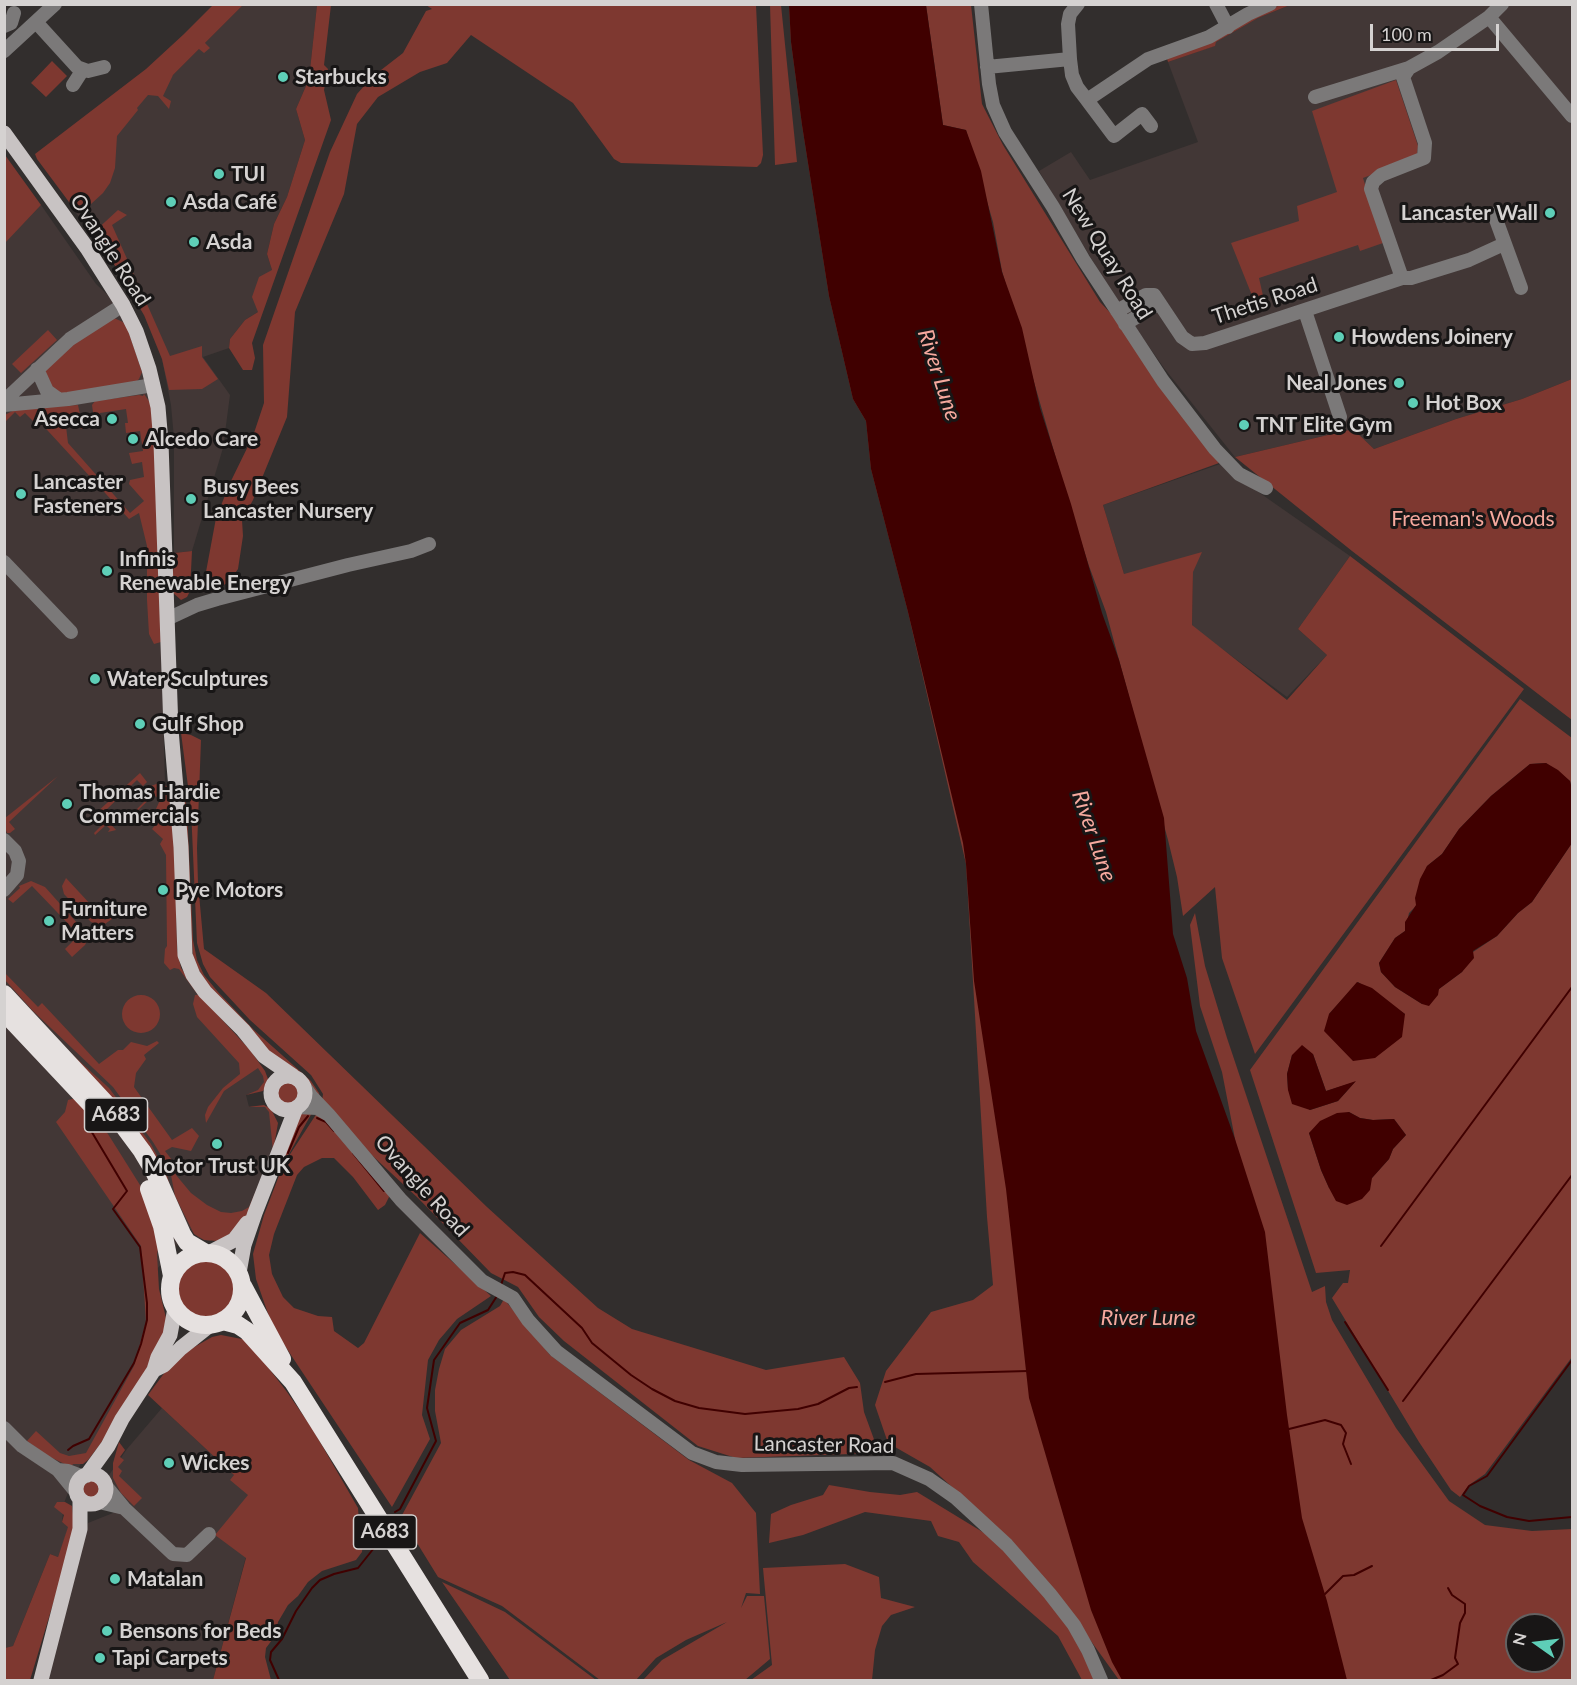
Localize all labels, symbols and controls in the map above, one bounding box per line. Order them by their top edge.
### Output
scale bar [1373,12,1502,50]
text: 100 m [1381,23,1432,45]
place label: Starbucks [295,64,387,90]
marker: Starbucks [276,70,290,84]
place label: TUI [231,161,265,187]
marker: TUI [212,167,226,181]
street label: New Quay Road [1057,184,1157,324]
street label: Ovangle Road [64,189,156,311]
place label: Asda Café [183,189,277,215]
marker: Asda Café [164,195,178,209]
place label: Lancaster Wall [1401,200,1538,226]
marker: Lancaster Wall [1543,206,1557,220]
place label: Asda [206,229,252,255]
marker: Asda [187,235,201,249]
street label: Thetis Road [1209,272,1321,330]
place label: Howdens Joinery [1351,324,1513,350]
water label: River Lune [912,326,966,424]
marker: Howdens Joinery [1332,330,1346,344]
place label: Neal Jones [1286,370,1387,396]
marker: Neal Jones [1392,376,1406,390]
place label: Hot Box [1425,390,1502,416]
marker: Hot Box [1406,396,1420,410]
place label: Asecca [34,406,100,432]
marker: Asecca [105,412,119,426]
place label: TNT Elite Gym [1256,412,1393,438]
marker: TNT Elite Gym [1237,418,1251,432]
place label: Alcedo Care [145,426,258,452]
marker: Alcedo Care [126,432,140,446]
place label: Lancaster Fasteners [33,469,123,519]
place label: Busy Bees Lancaster Nursery [203,474,373,524]
marker: Lancaster Fasteners [14,487,28,501]
marker: Busy Bees Lancaster Nursery [184,492,198,506]
park label: Freeman's Woods [1391,506,1555,532]
place label: Infinis Renewable Energy [119,546,292,596]
marker: Infinis Renewable Energy [100,564,114,578]
place label: Water Sculptures [107,666,268,692]
marker: Water Sculptures [88,672,102,686]
place label: Gulf Shop [152,711,244,737]
marker: Gulf Shop [133,717,147,731]
place label: Thomas Hardie Commercials [79,779,220,829]
water label: River Lune [1066,787,1122,885]
marker: Thomas Hardie Commercials [60,797,74,811]
place label: Pye Motors [175,877,283,903]
marker: Pye Motors [156,883,170,897]
place label: Furniture Matters [61,896,147,946]
marker: Furniture Matters [42,914,56,928]
road number: A683 [84,1098,148,1132]
street label: Ovangle Road [370,1130,474,1242]
marker: Motor Trust UK [210,1137,224,1151]
place label: Motor Trust UK [144,1153,290,1179]
water label: River Lune [1101,1305,1195,1331]
street label: Lancaster Road [753,1431,895,1459]
place label: Wickes [181,1450,250,1476]
marker: Wickes [162,1456,176,1470]
road number: A683 [354,1515,416,1549]
place label: Matalan [127,1566,203,1592]
marker: Matalan [108,1572,122,1586]
north arrow [1505,1613,1565,1673]
place label: Bensons for Beds [119,1618,281,1644]
marker: Bensons for Beds [100,1624,114,1638]
text: N [1508,1631,1530,1647]
place label: Tapi Carpets [112,1645,228,1671]
marker: Tapi Carpets [93,1651,107,1665]

